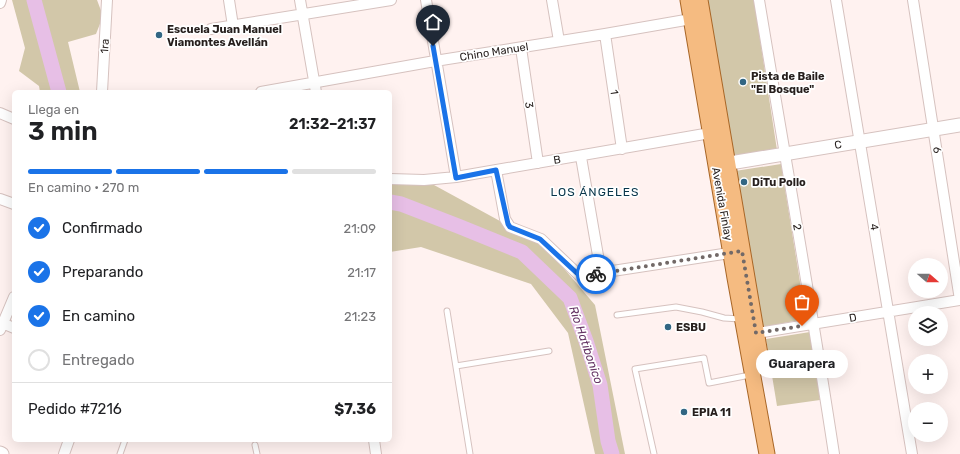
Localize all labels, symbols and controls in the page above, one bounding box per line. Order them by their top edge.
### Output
pin [416,5,450,46]
icon: home [422,11,444,33]
place label: Escuela Juan Manuel Viamontes Avellán [167,23,282,49]
marker: Escuela Juan Manuel Viamontes Avellán [154,30,164,40]
street label: 1ra [98,38,112,54]
street label: Chino Manuel [459,40,529,64]
place label: Pista de Baile "El Bosque" [751,70,825,96]
marker: Pista de Baile "El Bosque" [738,77,748,87]
street label: 1 [607,89,621,95]
street label: 3 [522,101,536,110]
text: Llega en [28,102,79,117]
text: 21:32–21:37 [289,115,376,133]
text: 3 min [28,116,98,147]
street label: C [833,138,843,152]
street label: 6 [930,146,944,155]
street label: B [552,153,562,167]
street label: Avenida Finlay [709,166,735,242]
place label: DiTu Pollo [752,176,806,189]
marker: DiTu Pollo [739,177,749,187]
text: En camino · 270 m [28,180,139,195]
district label: LOS ÁNGELES [550,185,640,199]
icon: check [28,217,50,239]
text: Confirmado [62,219,143,237]
text: 21:09 [344,221,376,236]
street label: 2 [790,223,804,231]
street label: 4 [867,223,881,232]
courier [576,254,616,294]
north arrow [908,258,948,298]
map controls [908,258,948,442]
icon: check [28,261,50,283]
text: Preparando [62,263,143,281]
icon: bike [585,263,607,285]
text: 21:17 [347,265,376,280]
pin [785,285,819,326]
icon: bag [791,291,813,313]
water label: Río Hatibonico [566,304,606,386]
icon: check [28,305,50,327]
button: layers [908,306,948,346]
text: En camino [62,307,135,325]
text: 21:23 [344,309,376,324]
street label: D [848,311,858,325]
place label: ESBU [676,321,706,334]
marker: ESBU [663,322,673,332]
callout: Guarapera [756,350,848,378]
text: Entregado [62,351,135,369]
button: + [908,354,948,394]
text: Guarapera [769,356,835,371]
text: Pedido #7216 [28,400,122,418]
text: $7.36 [334,400,376,418]
button: − [908,402,948,442]
place label: EPIA 11 [692,406,731,419]
marker: EPIA 11 [679,407,689,417]

